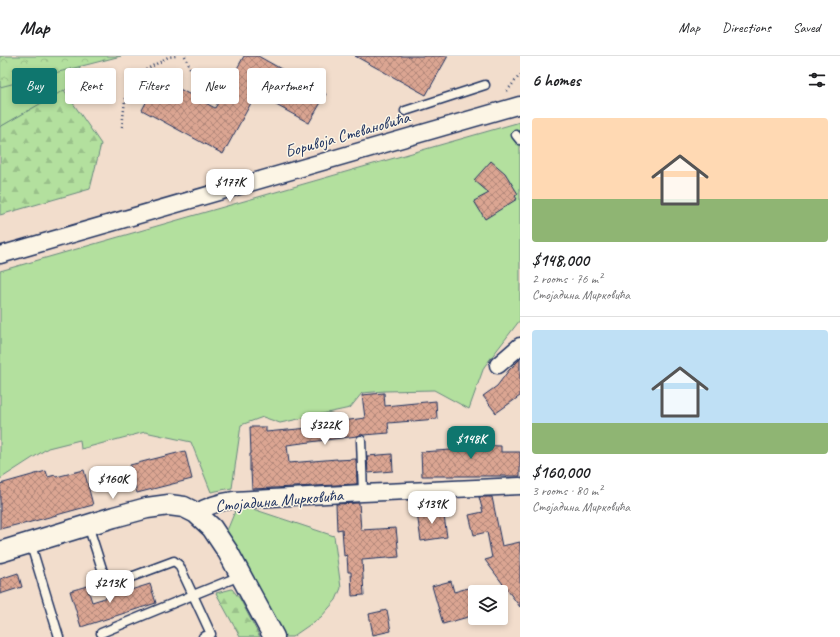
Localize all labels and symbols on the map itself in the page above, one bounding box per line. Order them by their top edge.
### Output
street label: Боривоја Стевановића [282,106,414,162]
pin: $177K [202,169,258,203]
pin: $322K [297,412,353,446]
pin: $148K [443,426,499,460]
pin: $160K [85,466,141,500]
street label: Стојадина Мирковића [214,484,345,517]
pin: $139K [404,491,460,525]
pin: $213K [82,570,138,604]

